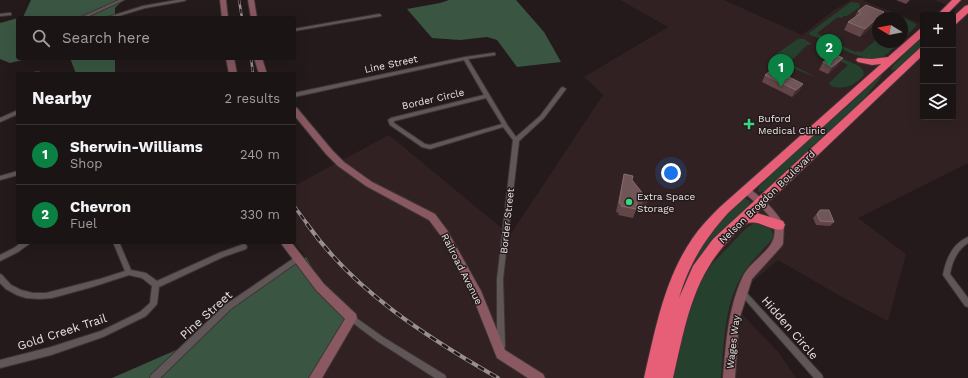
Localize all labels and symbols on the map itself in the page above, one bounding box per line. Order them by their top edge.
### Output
north arrow [872,12,908,48]
pin: 2 [816,34,842,67]
street label: Line Street [363,53,419,75]
pin: 1 [768,54,794,87]
street label: Border Circle [401,86,465,112]
place label: Buford Medical Clinic [758,113,826,136]
marker: Buford Medical Clinic [743,118,755,130]
street label: Nelson Brogdon Boulevard [717,148,817,246]
your location [661,163,681,183]
street label: Border Street [498,187,516,254]
place label: Extra Space Storage [637,191,696,214]
marker: Extra Space Storage [624,197,634,207]
street label: Railroad Avenue [439,232,485,307]
street label: Pine Street [177,288,235,342]
street label: Hidden Circle [759,294,821,362]
street label: Gold Creek Trail [16,311,109,353]
street label: Wages Way [724,314,742,370]

